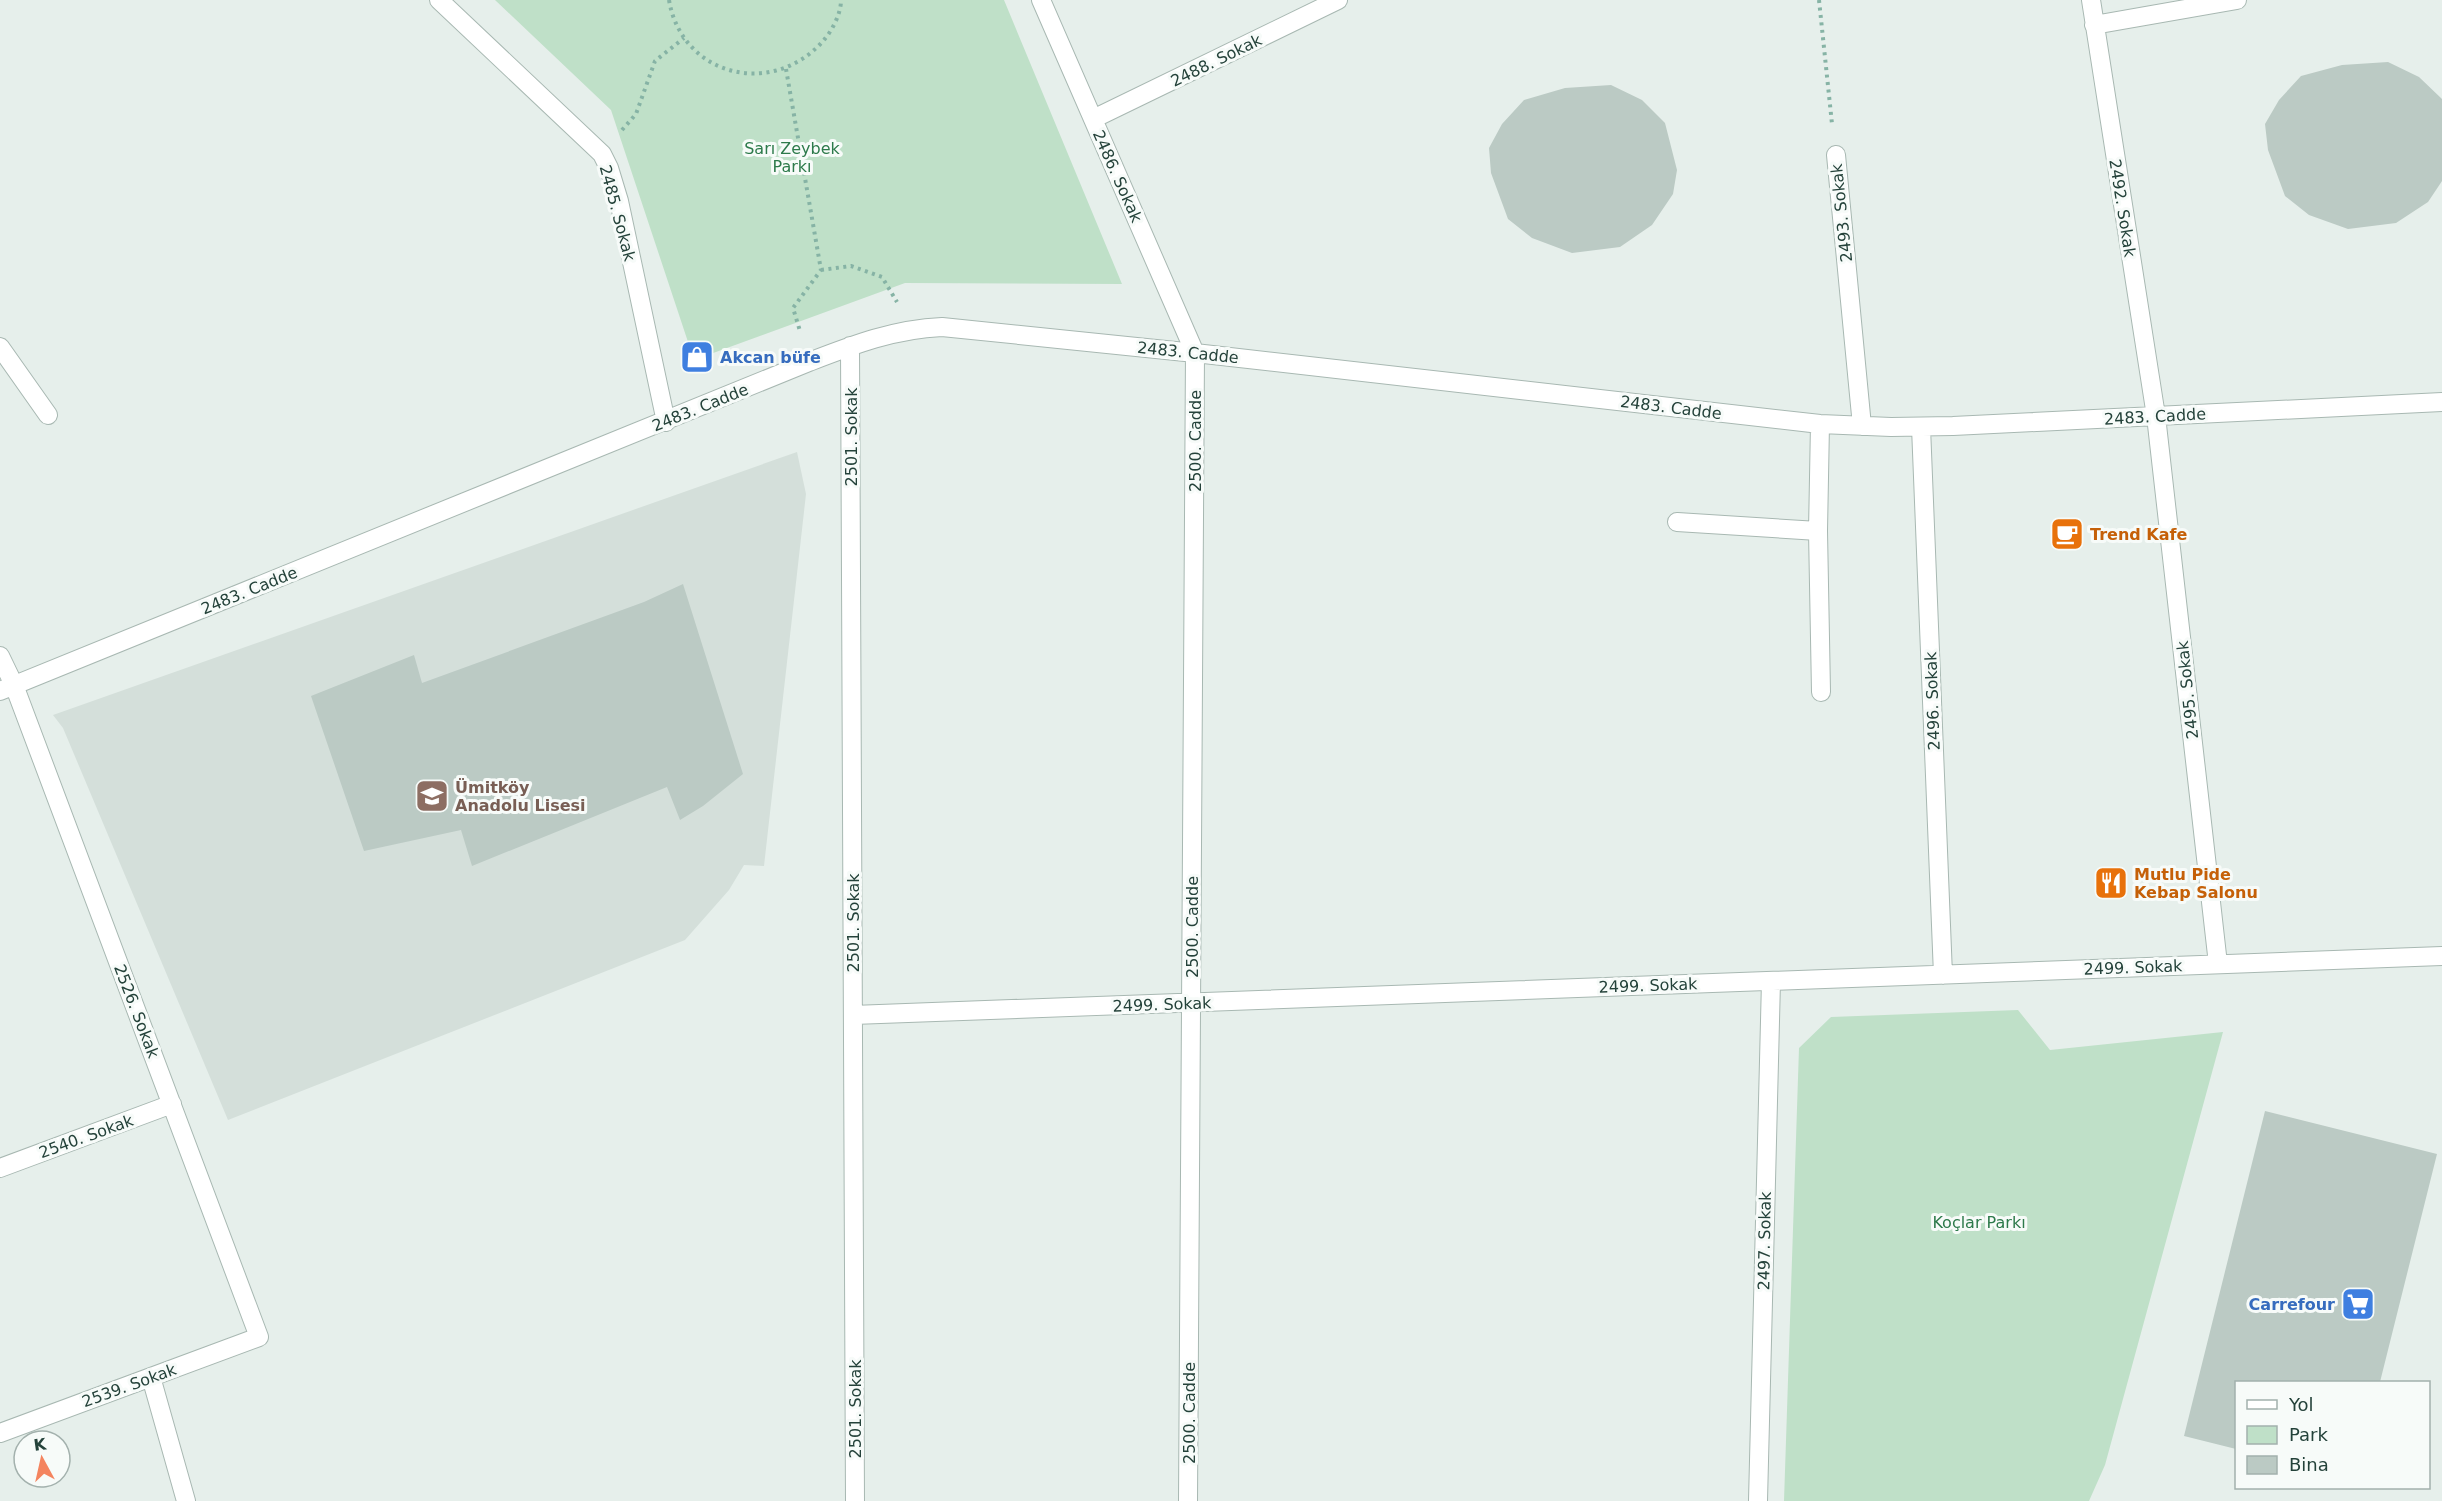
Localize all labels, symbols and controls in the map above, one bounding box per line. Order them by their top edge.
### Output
street label: 2488. Sokak [1168,30,1265,91]
street label: 2486. Sokak [1089,127,1147,226]
park label: Sarı Zeybek Parkı [744,139,841,176]
street label: 2492. Sokak [2105,158,2140,259]
street label: 2493. Sokak [1827,162,1856,263]
street label: 2485. Sokak [596,163,640,264]
street label: 2483. Cadde [1136,338,1240,367]
shop icon: Akcan büfe [679,339,715,375]
place label: Akcan büfe [720,348,821,367]
street label: 2483. Cadde [649,380,751,435]
street label: 2501. Sokak [842,387,861,486]
street label: 2500. Cadde [1186,390,1205,492]
street label: 2483. Cadde [1619,392,1723,423]
street label: 2483. Cadde [2104,404,2206,429]
cafe icon: Trend Kafe [2049,516,2085,552]
place label: Trend Kafe [2090,525,2187,544]
street label: 2483. Cadde [198,563,300,618]
street label: 2495. Sokak [2173,639,2202,740]
street label: 2496. Sokak [1921,651,1944,751]
school or university icon: Ümitköy Anadolu Lisesi [414,778,450,814]
place label: Ümitköy Anadolu Lisesi [455,778,586,815]
restaurant icon: Mutlu Pide Kebap Salonu [2093,865,2129,901]
place label: Mutlu Pide Kebap Salonu [2134,865,2258,902]
street label: 2501. Sokak [844,873,863,972]
street label: 2500. Cadde [1183,876,1202,978]
street label: 2499. Sokak [2083,956,2183,979]
street label: 2526. Sokak [110,962,163,1061]
street label: 2499. Sokak [1598,974,1698,997]
street label: 2499. Sokak [1112,993,1212,1016]
street label: 2540. Sokak [36,1110,137,1162]
street label: 2497. Sokak [1754,1191,1775,1291]
park label: Koçlar Parkı [1932,1213,2026,1232]
supermarket icon: Carrefour [2340,1286,2376,1322]
place label: Carrefour [2249,1295,2335,1314]
street label: 2539. Sokak [79,1359,180,1411]
street label: 2501. Sokak [846,1359,865,1458]
street label: 2500. Cadde [1180,1362,1199,1464]
legend [2235,1381,2430,1489]
text: Yol [2288,1394,2314,1415]
text: Park [2289,1424,2328,1445]
north arrow [12,1429,72,1489]
text: K [33,1434,48,1455]
text: Bina [2289,1454,2329,1475]

